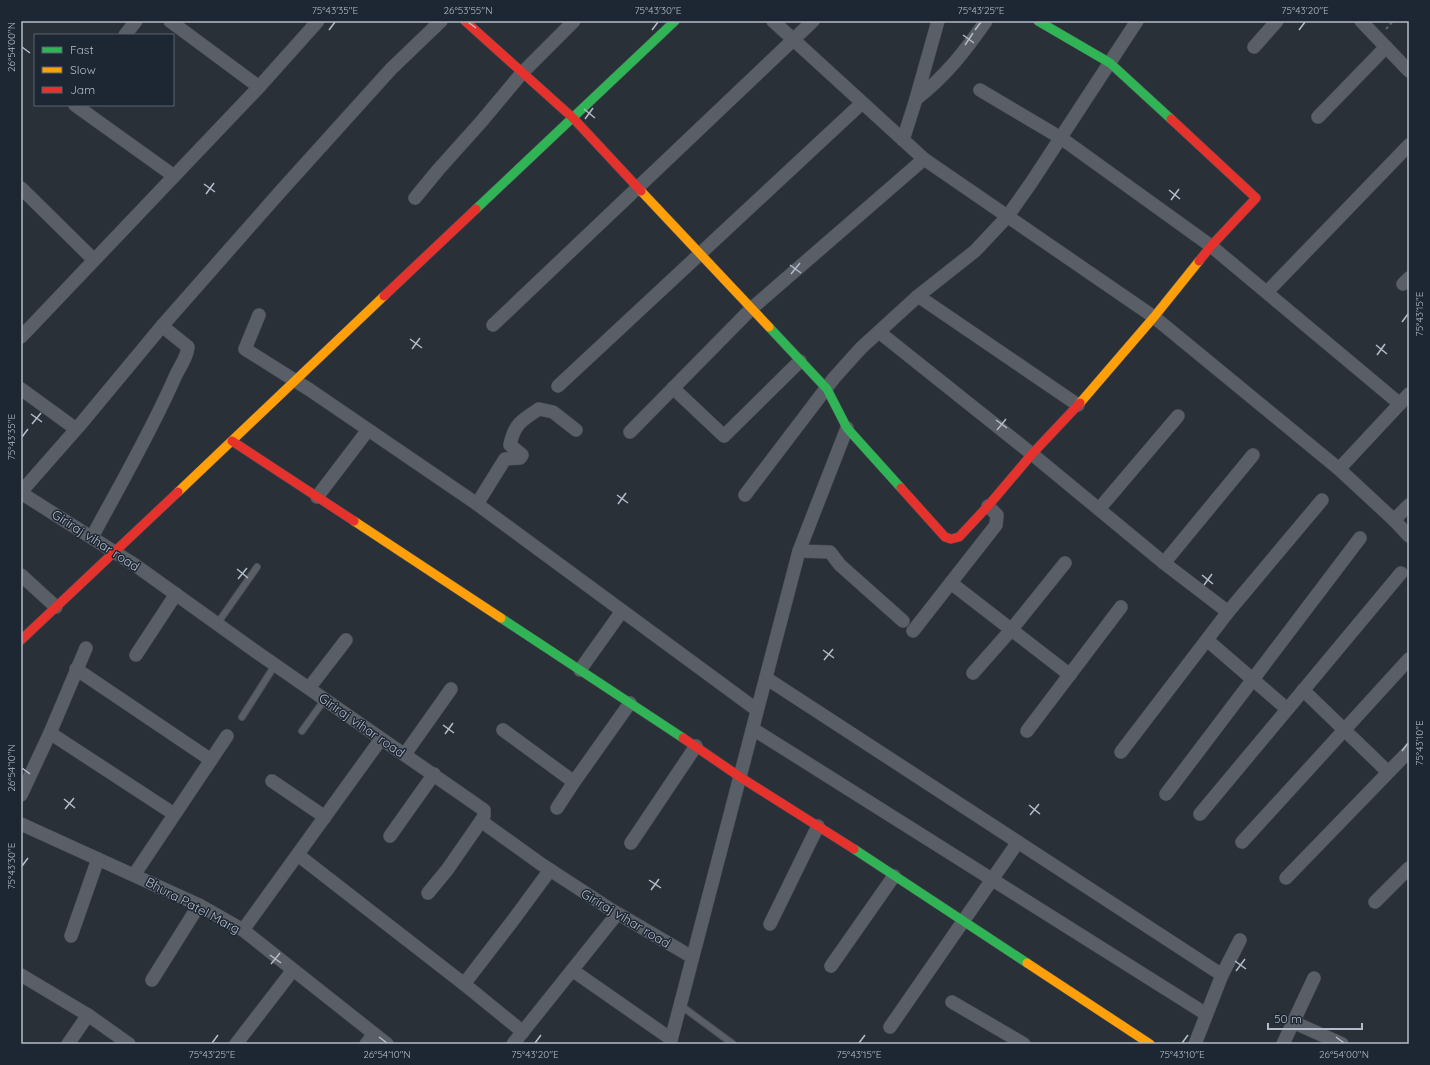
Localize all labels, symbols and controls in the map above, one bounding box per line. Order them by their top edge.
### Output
text: 75°43'35"E [312,4,359,17]
text: 26°53'55"N [444,4,492,17]
text: 75°43'30"E [634,4,682,17]
text: 75°43'25"E [958,4,1005,17]
text: 75°43'20"E [1281,4,1329,17]
text: 26°54'00"N [5,22,18,72]
legend [34,34,174,106]
text: Fast [70,42,94,57]
text: Slow [70,62,96,77]
text: Jam [70,82,95,97]
text: 75°43'15"E [1413,291,1426,337]
text: 75°43'35"E [5,413,18,460]
street label: Giriraj vihar road [49,506,143,574]
street label: Giriraj vihar road [316,689,408,761]
text: 75°43'10"E [1413,720,1426,766]
text: 26°54'10"N [5,744,18,792]
text: 75°43'30"E [5,842,18,890]
street label: Bhura Patel Marg [143,873,243,937]
street label: Giriraj vihar road [579,885,673,951]
scale bar [1268,1005,1362,1031]
text: 50 m [1274,1011,1302,1026]
text: 75°43'25"E [189,1048,236,1061]
text: 26°54'10"N [363,1048,411,1061]
text: 75°43'20"E [511,1048,559,1061]
text: 75°43'15"E [837,1048,882,1061]
text: 75°43'10"E [1159,1048,1205,1061]
text: 26°54'00"N [1319,1048,1369,1061]

